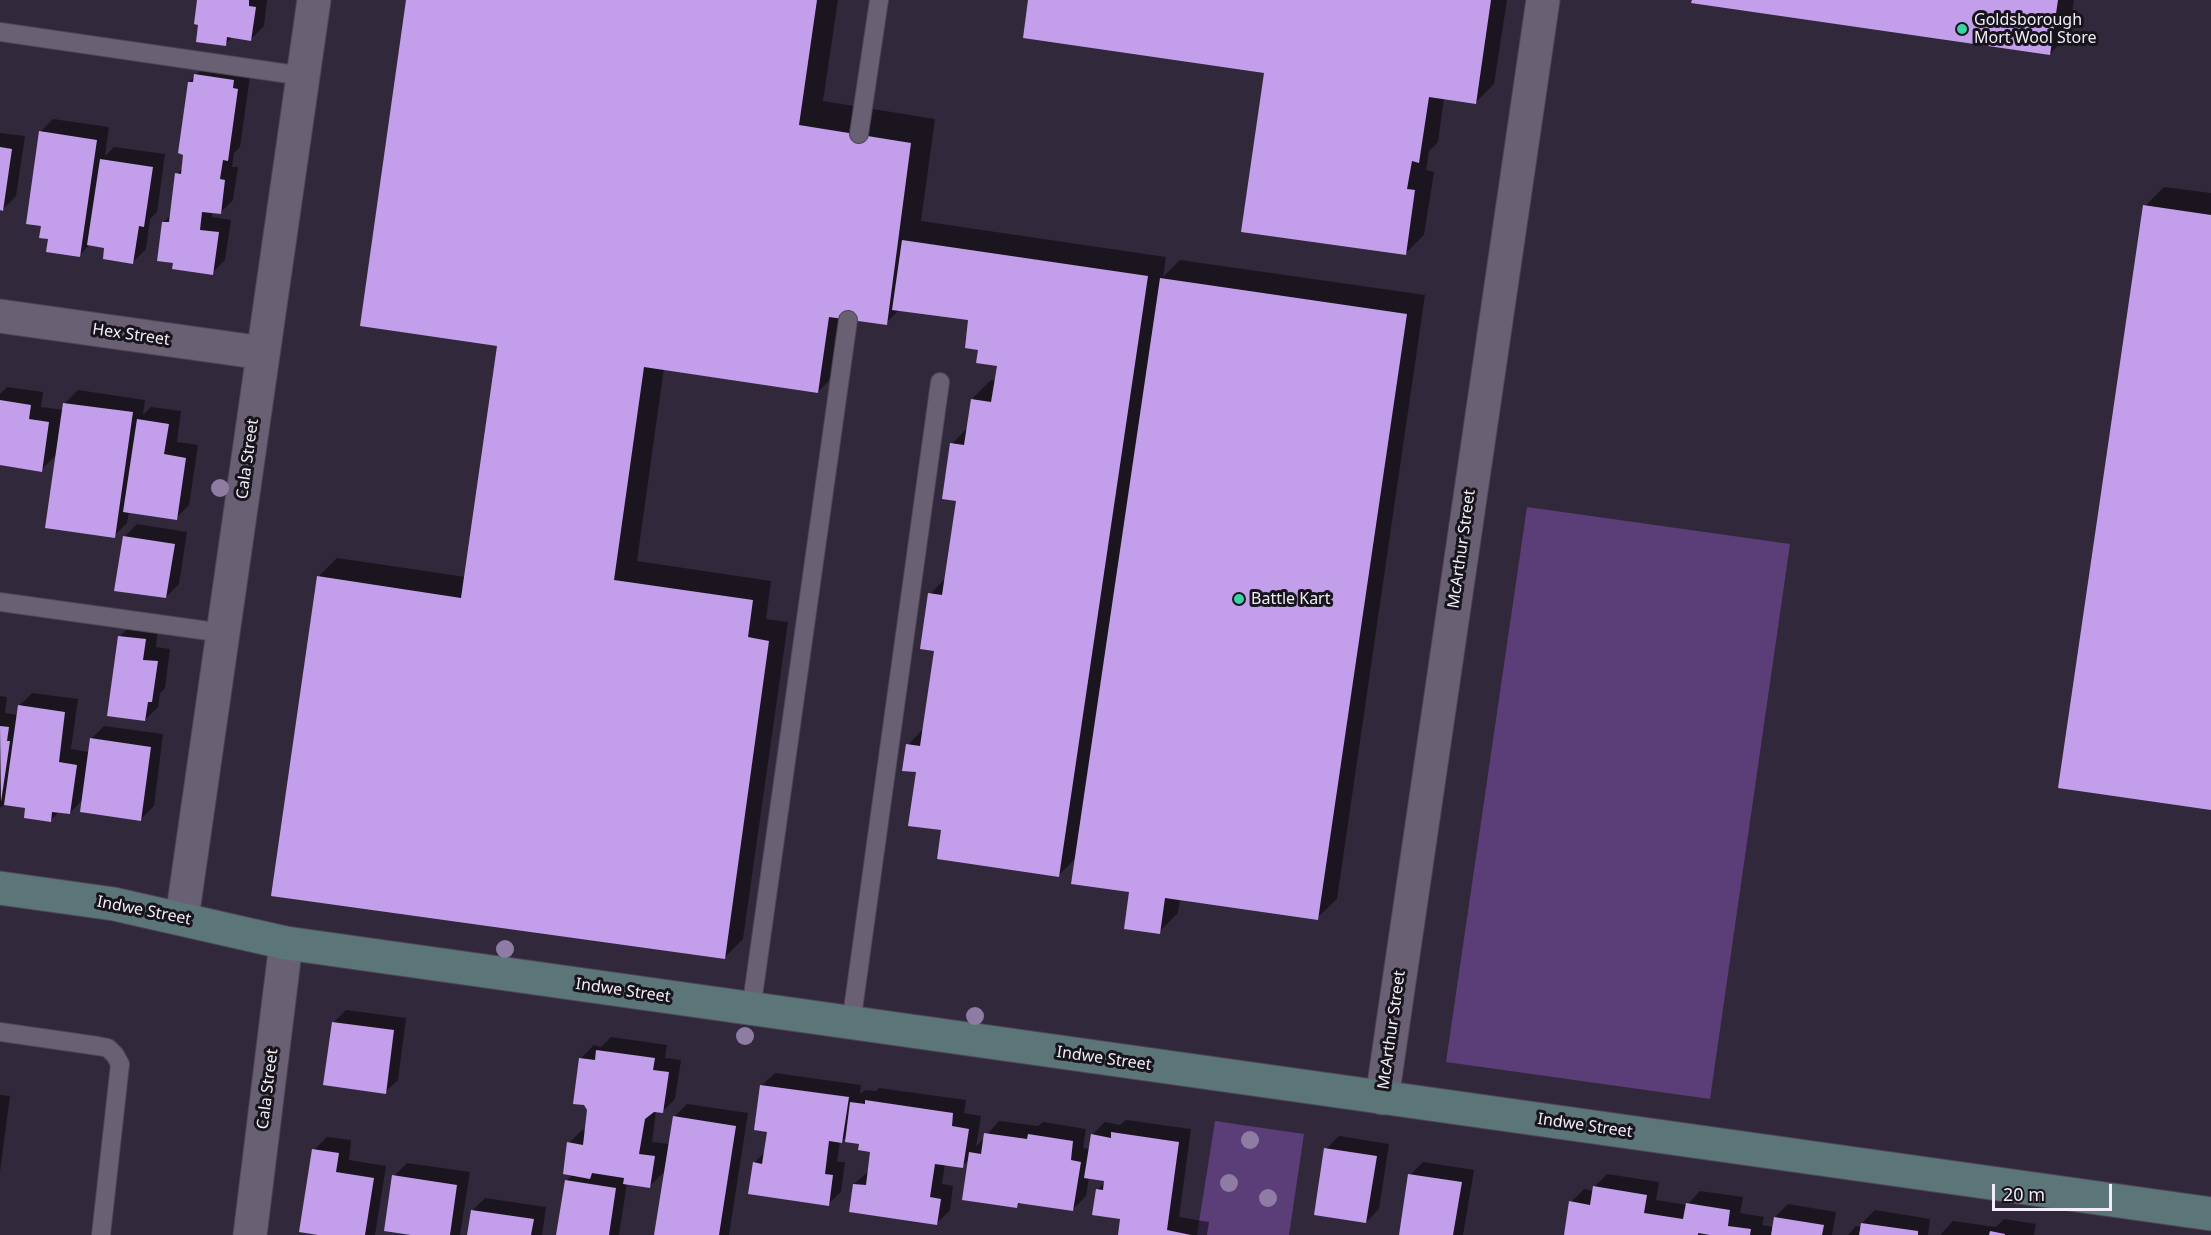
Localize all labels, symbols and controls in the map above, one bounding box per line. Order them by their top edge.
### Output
place label: Goldsborough Mort Wool Store [1974,10,2096,48]
marker: Goldsborough Mort Wool Store [1955,22,1969,36]
street label: Hex Street [91,320,171,350]
street label: Cala Street [233,418,263,500]
street label: McArthur Street [1444,488,1480,610]
place label: Battle Kart [1251,589,1331,609]
marker: Battle Kart [1232,592,1246,606]
street label: Indwe Street [95,892,193,930]
street label: McArthur Street [1374,969,1410,1091]
street label: Indwe Street [574,975,672,1007]
street label: Indwe Street [1055,1043,1153,1075]
street label: Cala Street [254,1048,282,1130]
street label: Indwe Street [1536,1110,1634,1142]
scale bar [1995,1172,2115,1210]
text: 20 m [2003,1182,2045,1206]

